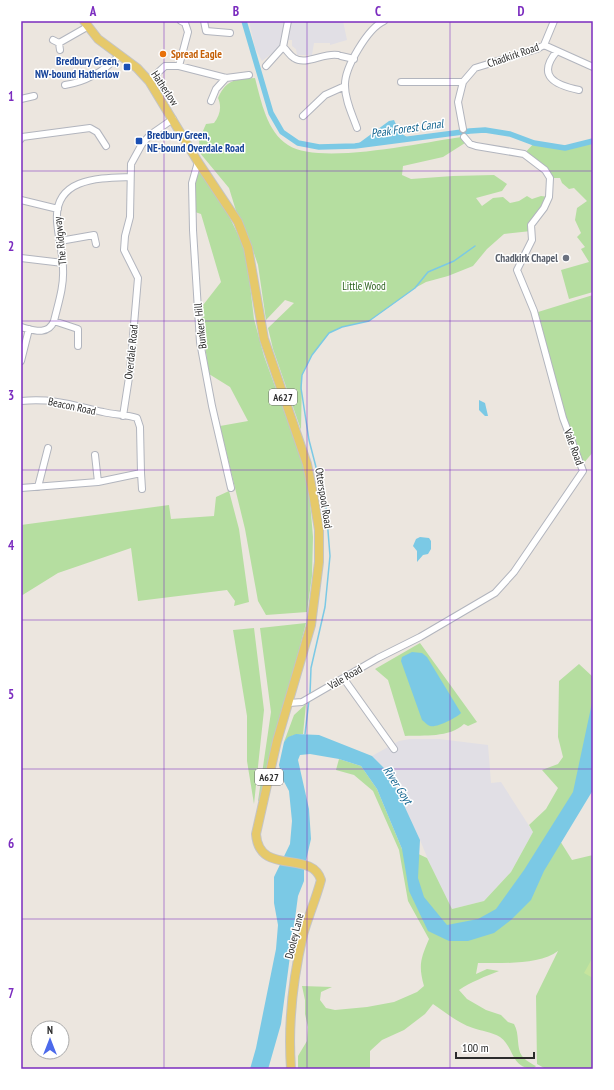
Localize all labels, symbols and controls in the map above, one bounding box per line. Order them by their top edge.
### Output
text: A [89,3,97,20]
text: B [233,3,239,20]
text: C [375,3,381,20]
text: D [518,3,525,20]
street label: Chadkirk Road [485,40,541,70]
place label: Spread Eagle [171,47,222,61]
marker: Spread Eagle [158,49,168,59]
place label: Bredbury Green, NW-bound Hatherlow [35,54,119,81]
marker: Bredbury Green, NW-bound Hatherlow [122,62,132,72]
street label: Hatherlow [148,68,182,109]
text: 1 [8,88,14,105]
water label: Peak Forest Canal [370,115,445,141]
place label: Bredbury Green, NE-bound Overdale Road [147,128,244,155]
marker: Bredbury Green, NE-bound Overdale Road [134,136,144,146]
street label: The Ridgway [50,215,70,266]
text: 2 [8,238,14,255]
place label: Chadkirk Chapel [495,251,558,265]
marker: Chadkirk Chapel [561,253,571,263]
park label: Little Wood [342,279,386,293]
street label: Bunkers Hill [191,302,209,350]
street label: Overdale Road [121,324,141,380]
text: 3 [8,387,14,404]
road number: A627 [269,389,297,405]
street label: Beacon Road [47,394,97,418]
street label: Vale Road [561,426,587,467]
street label: Otterspool Road [312,467,336,530]
text: 4 [8,537,15,554]
street label: Vale Road [325,662,365,693]
text: 5 [8,686,14,703]
water label: River Goyt [380,763,417,808]
road number: A627 [255,769,283,785]
text: 6 [8,835,14,852]
street label: Dooley Lane [282,911,307,960]
text: 7 [8,985,14,1002]
north arrow [30,1020,70,1060]
text: N [47,1023,53,1037]
scale bar [456,1034,534,1060]
text: 100 m [462,1040,489,1055]

